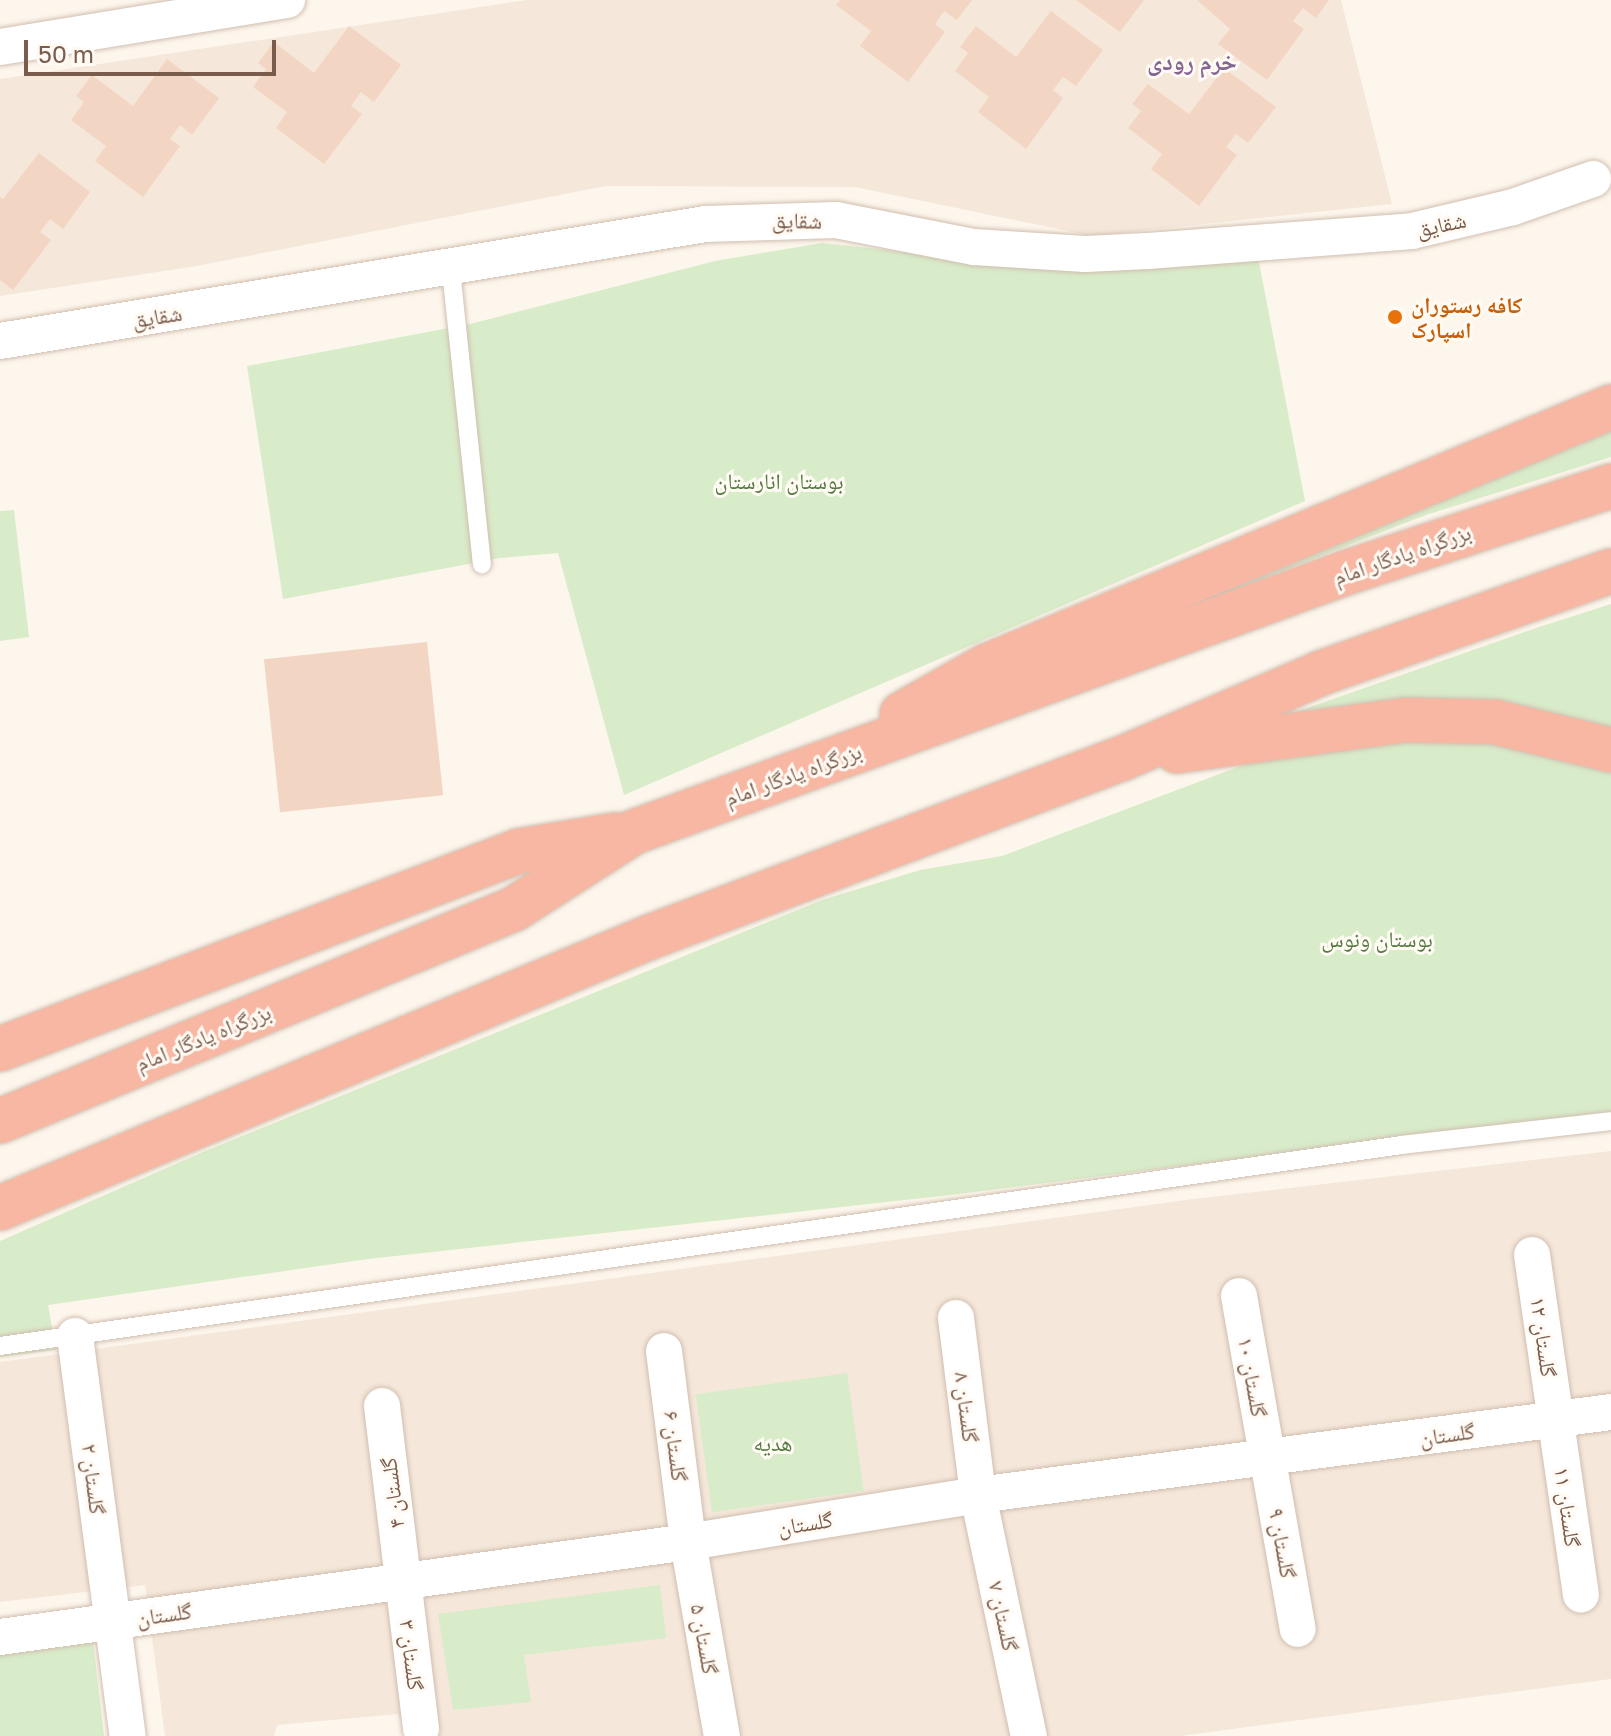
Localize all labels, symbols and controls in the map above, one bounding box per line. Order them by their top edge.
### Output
scale bar [28,24,280,74]
text: 50 m [38,39,94,68]
district label: خرم رودی [1147,47,1237,75]
street label: شقایق [772,206,822,234]
street label: شقایق [1414,206,1468,242]
place label: کافه رستوران اسپارک [1411,291,1522,342]
street label: شقایق [130,299,184,333]
marker: کافه رستوران اسپارک [1386,308,1404,326]
park label: بوستان انارستان [715,468,843,494]
street label: بزرگراه یادگار امام [1330,518,1474,590]
street label: بزرگراه یادگار امام [721,737,865,811]
park label: بوستان ونوس [1321,926,1433,952]
street label: بزرگراه یادگار امام [131,998,275,1076]
street label: گلستان ۱۲ [1525,1295,1563,1379]
street label: گلستان ۱۰ [1233,1335,1273,1419]
street label: گلستان ۸ [950,1370,984,1444]
street label: گلستان ۶ [659,1409,693,1483]
street label: گلستان [1418,1417,1476,1451]
park label: هدیه [753,1430,793,1456]
street label: گلستان ۲ [77,1442,111,1516]
street label: گلستان ۴ [375,1456,409,1530]
street label: گلستان ۱۱ [1549,1465,1587,1549]
street label: گلستان [776,1506,834,1540]
street label: گلستان ۹ [1264,1506,1302,1580]
street label: گلستان ۷ [984,1579,1024,1653]
street label: گلستان [135,1597,193,1631]
street label: گلستان ۵ [686,1602,724,1676]
street label: گلستان ۳ [395,1618,429,1692]

